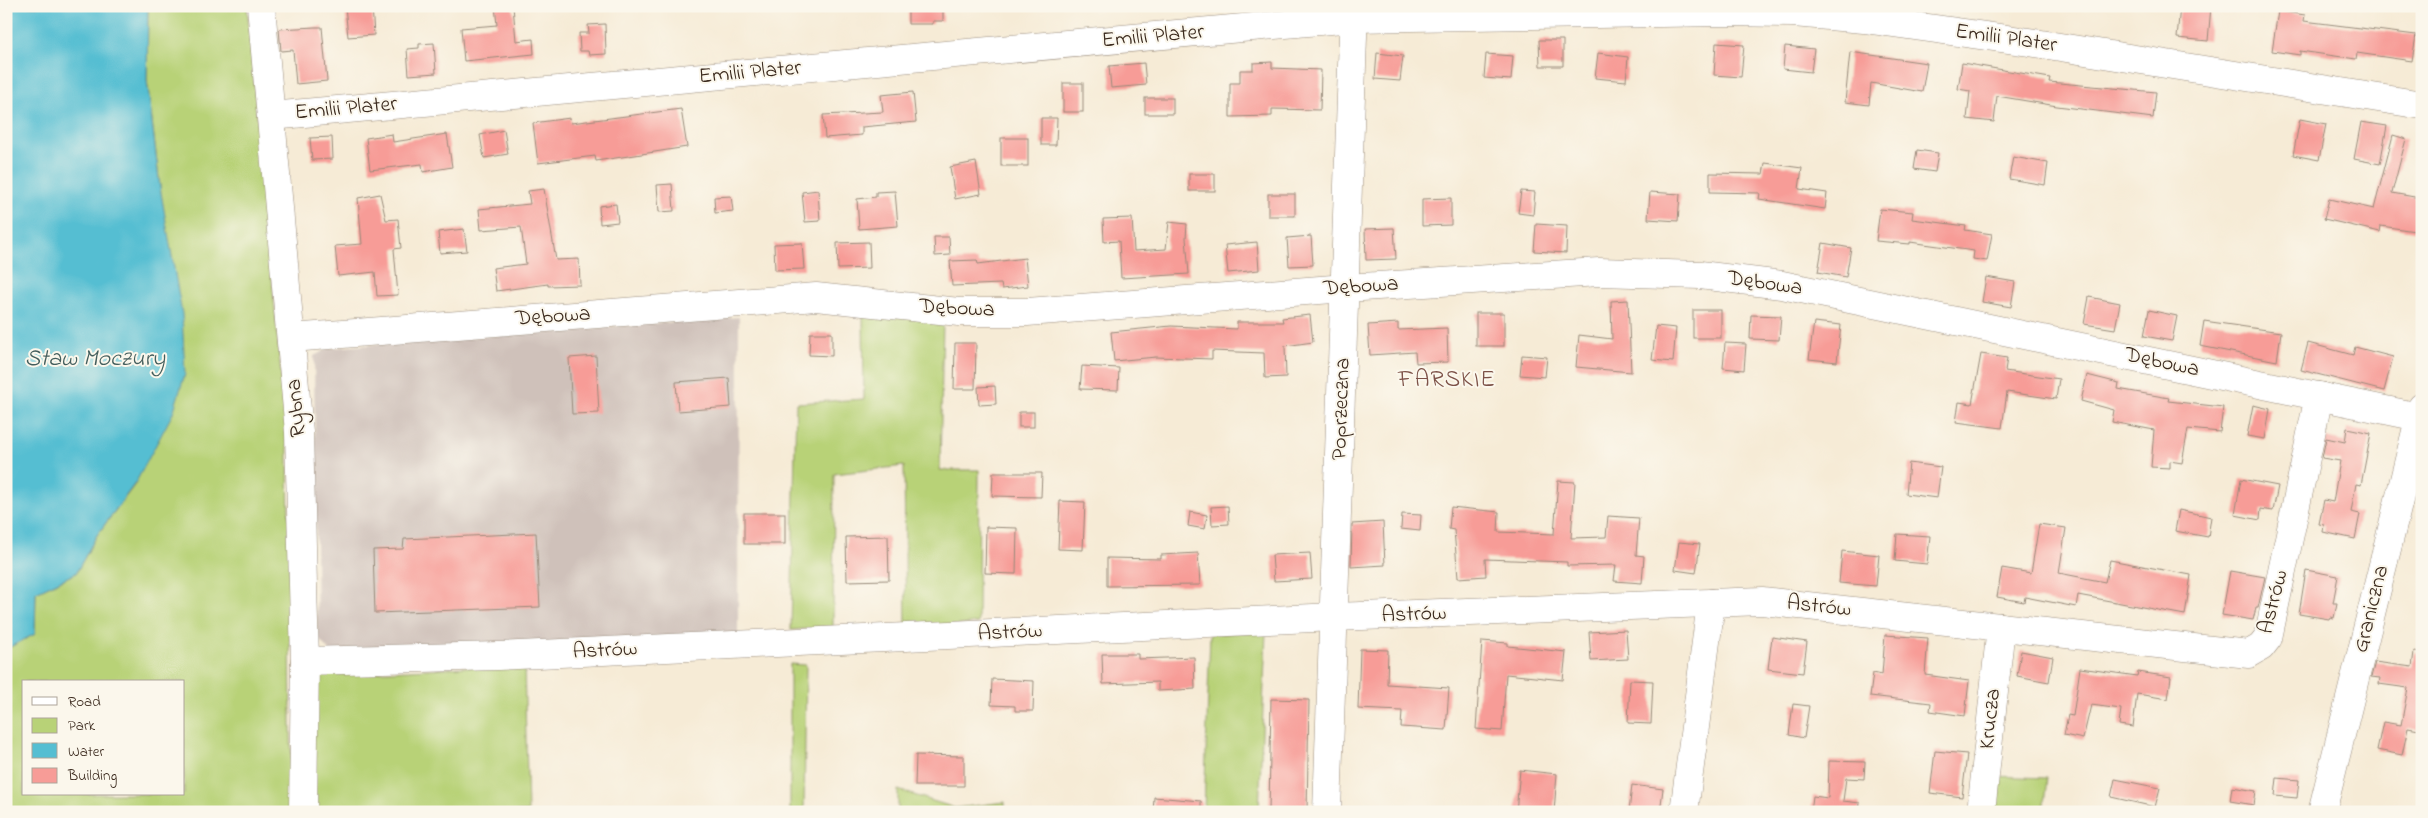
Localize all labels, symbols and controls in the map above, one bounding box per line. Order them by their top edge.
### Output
street label: Emilii Plater [1953,16,2059,62]
street label: Emilii Plater [1101,17,1206,57]
street label: Emilii Plater [698,53,803,93]
street label: Emilii Plater [294,89,399,129]
street label: Dębowa [1724,263,1805,305]
street label: Dębowa [1321,268,1400,306]
street label: Dębowa [918,291,995,327]
street label: Dębowa [513,298,592,336]
street label: Dębowa [2121,339,2202,386]
water label: Staw Moczury [25,342,166,377]
street label: Poprzeczna [1324,357,1360,461]
district label: FARSKIE [1397,363,1496,398]
street label: Rybna [279,377,316,439]
street label: Graniczna [2346,562,2398,656]
street label: Astrów [2251,567,2297,637]
street label: Astrów [1785,588,1853,626]
street label: Astrów [1381,598,1447,632]
street label: Astrów [977,615,1043,651]
street label: Astrów [572,633,638,669]
legend [22,680,185,796]
street label: Krucza [1972,687,2010,751]
text: Road [68,691,101,713]
text: Park [68,715,96,737]
text: Water [68,741,104,763]
text: Building [67,765,117,788]

